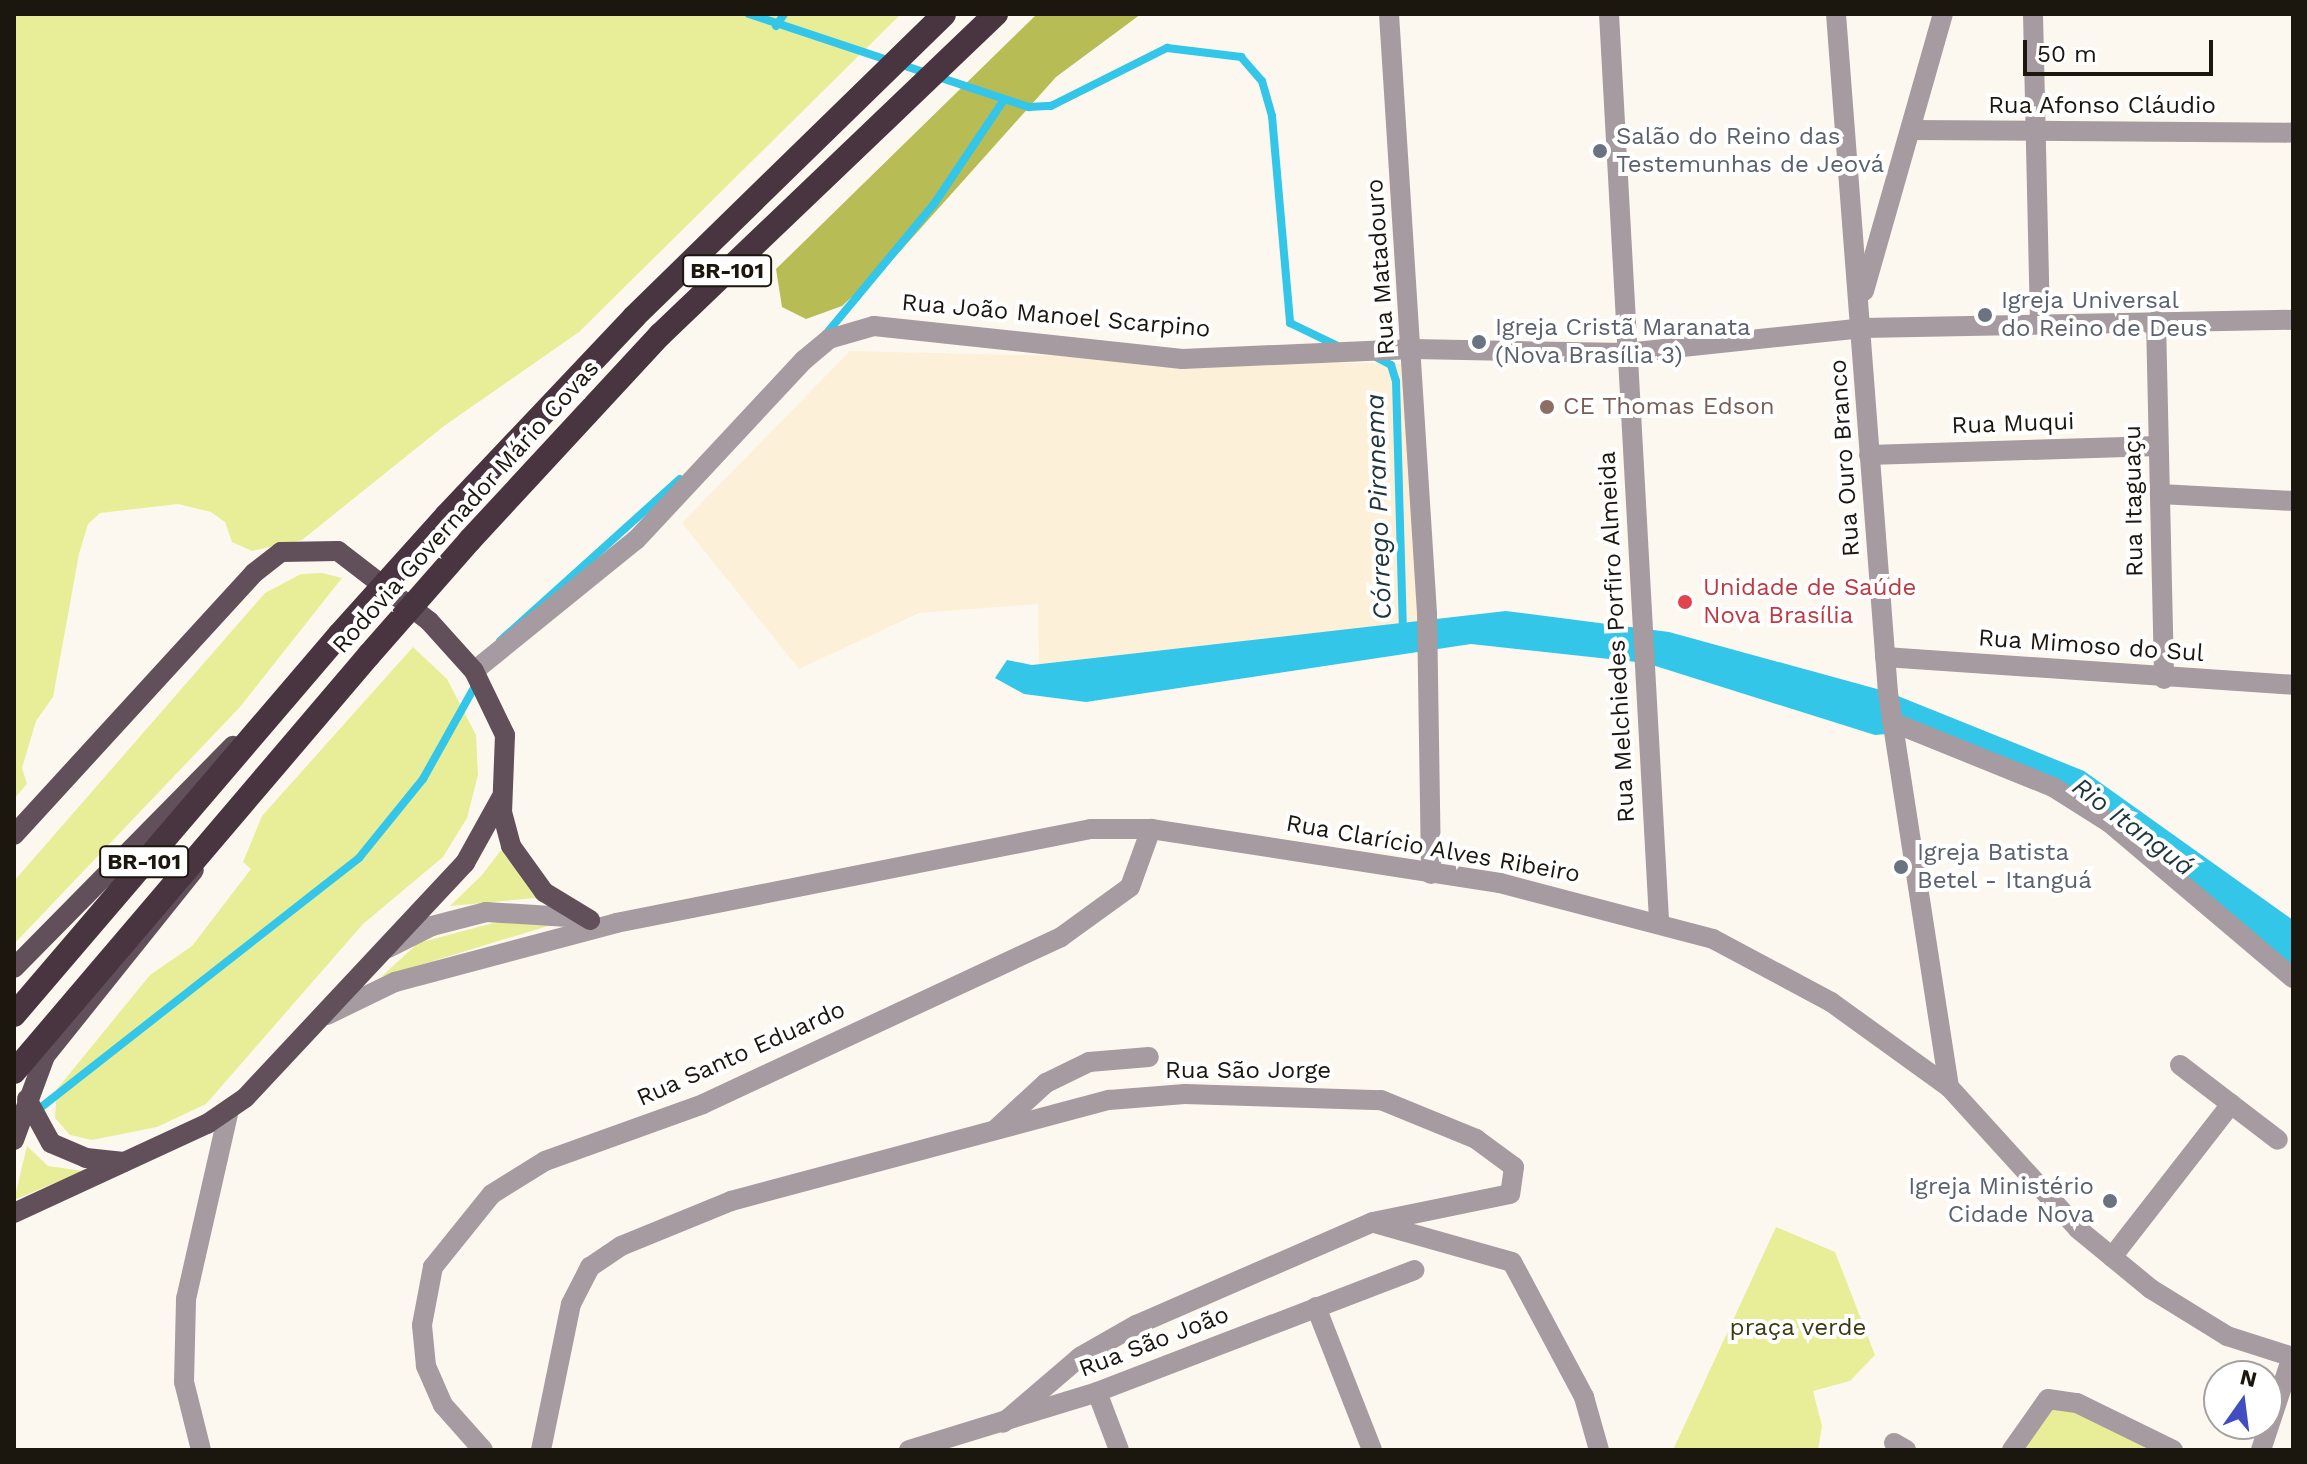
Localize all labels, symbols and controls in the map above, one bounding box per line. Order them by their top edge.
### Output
scale bar [2027,24,2217,74]
text: 50 m [2037,40,2097,68]
street label: Rua Afonso Cláudio [1987,92,2217,120]
place label: Salão do Reino das Testemunhas de Jeová [1616,123,1885,179]
marker: Salão do Reino das Testemunhas de Jeová [1591,142,1609,160]
street label: Rua Matadouro [1360,177,1402,357]
road number: BR-101 [681,253,773,289]
place label: Igreja Universal do Reino de Deus [2001,287,2208,343]
street label: Rua João Manoel Scarpino [899,288,1213,344]
marker: Igreja Universal do Reino de Deus [1976,306,1994,324]
place label: Igreja Cristã Maranata (Nova Brasília 3) [1495,314,1752,370]
marker: Igreja Cristã Maranata (Nova Brasília 3) [1470,333,1488,351]
street label: Rodovia Governador Mário Covas [326,354,606,660]
street label: Rua Ouro Branco [1824,358,1866,558]
water label: Córrego Piranema [1359,393,1399,621]
place label: CE Thomas Edson [1563,393,1775,421]
marker: CE Thomas Edson [1538,398,1556,416]
street label: Rua Muqui [1951,407,2075,441]
street label: Rua Itaguaçu [2118,425,2150,577]
street label: Rua Melchiedes Porfiro Almeida [1593,450,1641,824]
place label: Unidade de Saúde Nova Brasília [1703,574,1916,630]
marker: Unidade de Saúde Nova Brasília [1674,591,1696,613]
street label: Rua Mimoso do Sul [1977,624,2205,668]
water label: Rio Itanguá [2066,771,2200,883]
street label: Rua Clarício Alves Ribeiro [1283,809,1583,889]
place label: Igreja Batista Betel - Itanguá [1917,839,2093,895]
road number: BR-101 [98,844,190,880]
marker: Igreja Batista Betel - Itanguá [1892,858,1910,876]
street label: Rua Santo Eduardo [632,995,850,1113]
street label: Rua São Jorge [1164,1057,1332,1085]
place label: Igreja Ministério Cidade Nova [1908,1173,2094,1229]
marker: Igreja Ministério Cidade Nova [2101,1192,2119,1210]
street label: Rua São João [1074,1300,1234,1384]
park label: praça verde [1729,1314,1867,1342]
north arrow [2203,1360,2283,1440]
text: N [2238,1364,2259,1392]

